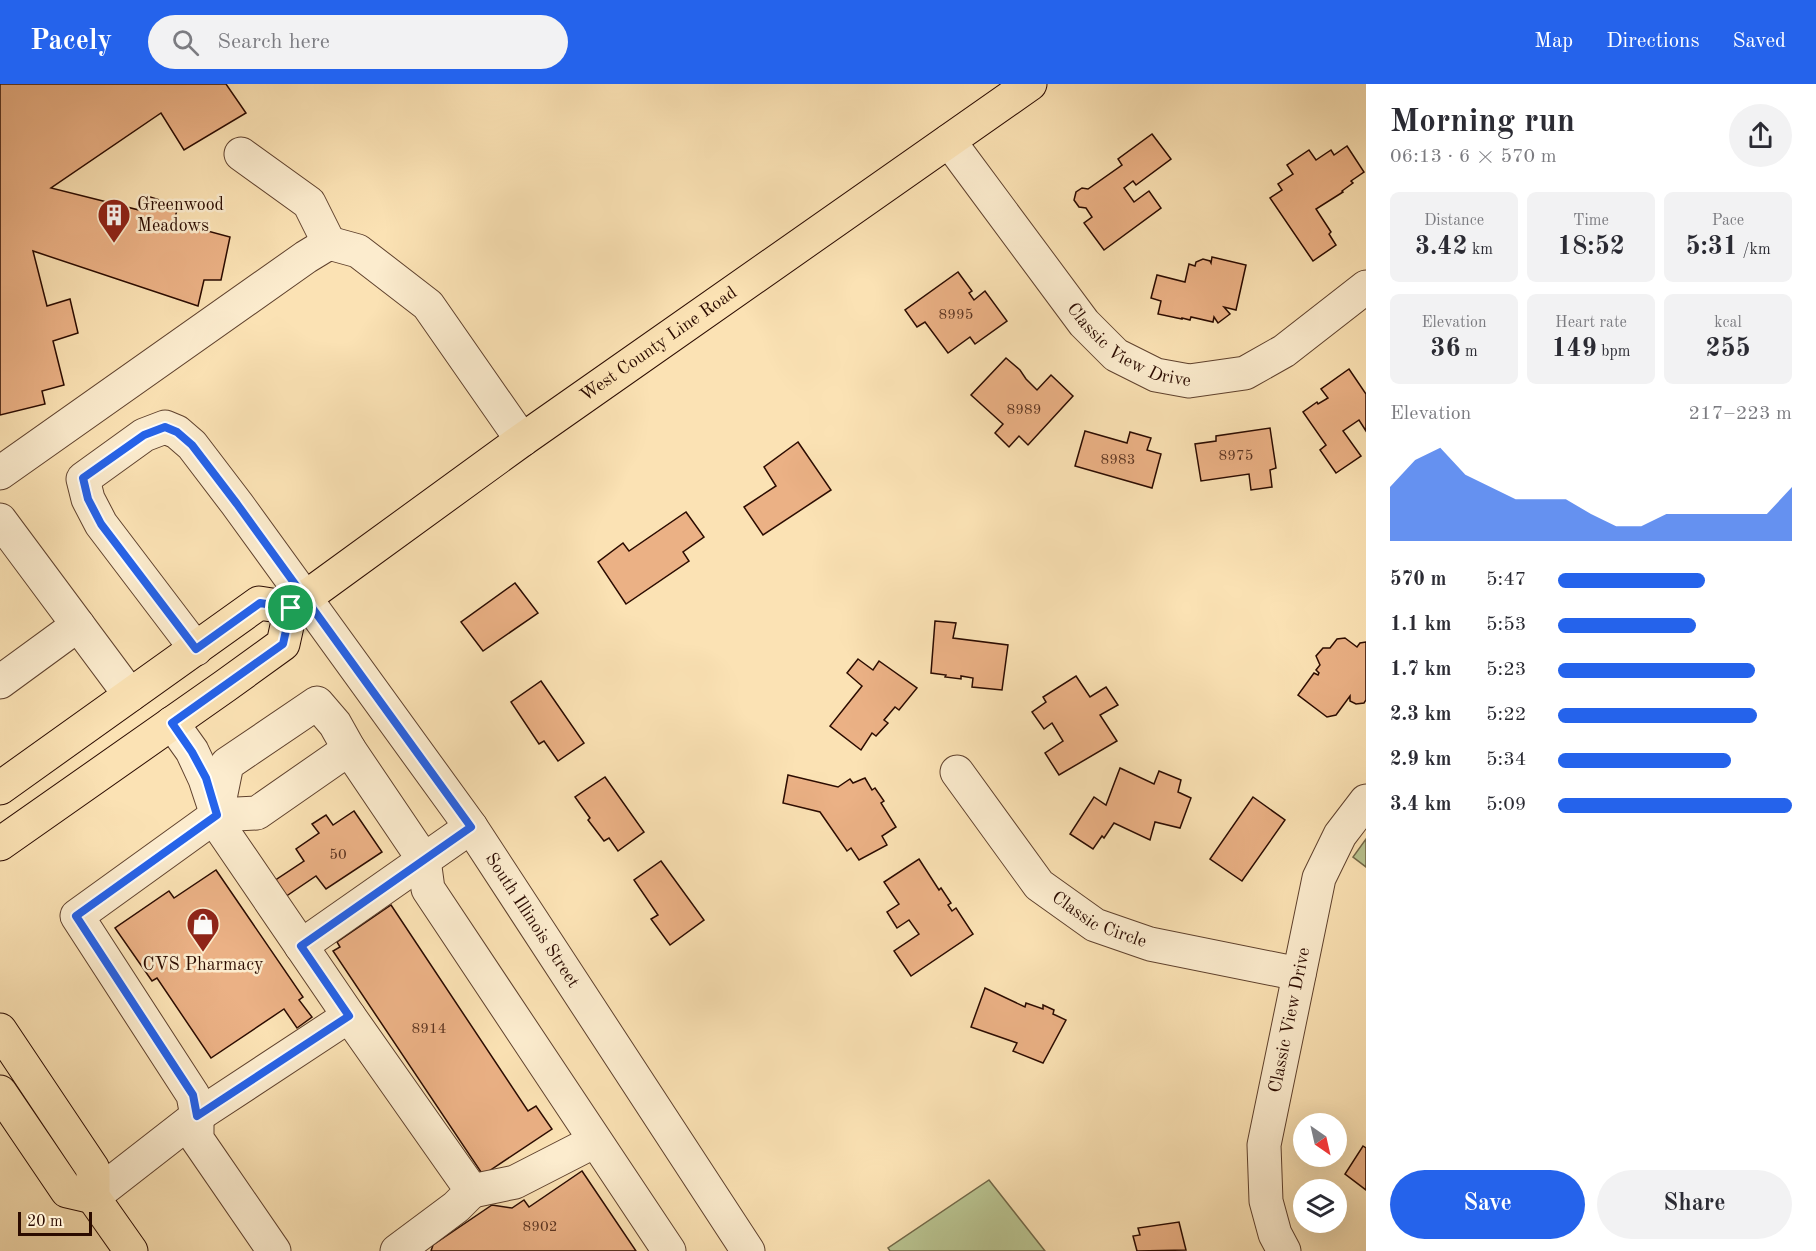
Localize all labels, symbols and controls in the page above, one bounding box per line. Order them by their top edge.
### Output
search box [148,15,568,69]
icon: search [169,26,202,59]
text: Pacely [30,28,112,56]
text: Search here [217,31,330,53]
text: Map [1534,31,1573,52]
text: Directions [1606,31,1700,52]
text: Saved [1733,31,1786,52]
button: share [1729,104,1792,167]
text: Morning run [1390,106,1575,139]
text: 06:13 · 6 × 570 m [1390,147,1557,167]
place label: Greenwood Meadows [137,196,224,235]
building icon: Greenwood Meadows [96,197,132,244]
text: Distance [1424,213,1484,229]
text: Time [1573,213,1609,229]
text: Pace [1712,213,1744,229]
text: 3.42 [1415,234,1468,260]
text: 18:52 [1557,234,1625,260]
text: 5:31 [1685,234,1738,260]
text: km [1468,242,1493,258]
text: /km [1738,242,1771,258]
street label: West County Line Road [577,283,740,405]
street label: Classic View Drive [1063,300,1192,390]
house number: 8995 [939,308,973,323]
text: Elevation [1421,315,1487,331]
text: Heart rate [1555,315,1627,331]
text: kcal [1714,315,1742,331]
text: 36 [1430,336,1460,362]
text: 149 [1552,336,1597,362]
text: 255 [1705,336,1751,362]
text: m [1460,344,1478,360]
text: bpm [1597,344,1630,360]
house number: 8989 [1007,403,1041,418]
text: Elevation [1390,404,1471,424]
text: 217–223 m [1689,404,1792,424]
house number: 8975 [1219,449,1253,464]
house number: 8983 [1101,453,1135,468]
text: 570 m [1390,570,1446,590]
text: 5:47 [1486,570,1526,590]
pin [265,582,316,633]
icon: arrive [274,591,307,624]
text: 1.1 km [1390,615,1452,635]
text: 5:53 [1486,615,1526,635]
text: 1.7 km [1390,660,1452,680]
text: 5:23 [1486,660,1526,680]
text: 2.3 km [1390,705,1452,725]
text: 5:22 [1486,705,1526,725]
text: 2.9 km [1390,750,1452,770]
text: 5:34 [1486,750,1526,770]
text: 3.4 km [1390,795,1452,815]
text: 5:09 [1486,795,1526,815]
house number: 50 [329,848,347,863]
street label: South Illinois Street [482,850,582,991]
street label: Classic Circle [1048,888,1149,951]
shop icon: CVS Pharmacy [185,906,221,953]
street label: Classic View Drive [1266,946,1313,1094]
place label: CVS Pharmacy [142,956,264,974]
house number: 8914 [412,1022,446,1037]
north arrow [1293,1113,1347,1167]
map controls [1293,1113,1347,1233]
button: Save [1390,1170,1585,1239]
button: Share [1597,1170,1792,1239]
button: layers [1293,1179,1347,1233]
scale bar [18,1209,92,1236]
text: 20 m [27,1214,63,1230]
house number: 8902 [523,1220,557,1235]

